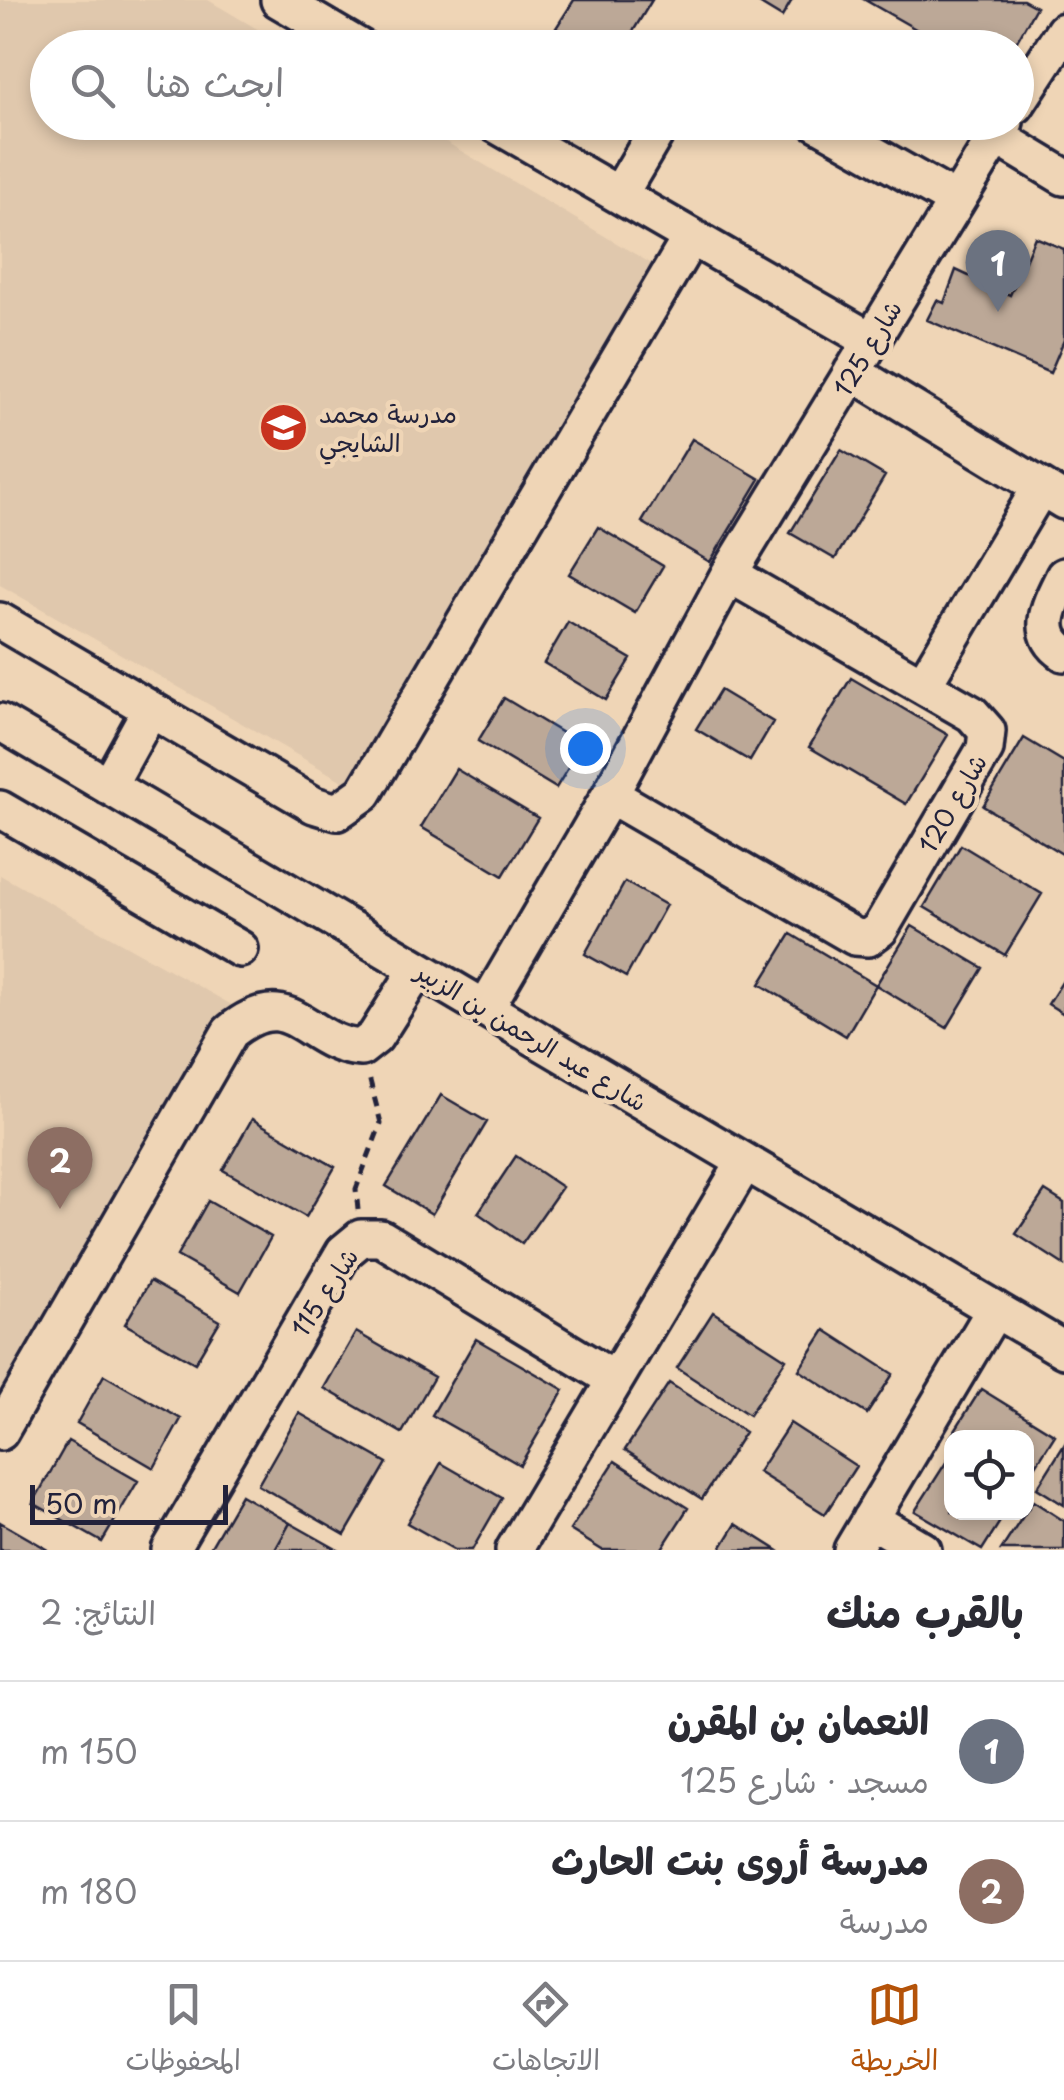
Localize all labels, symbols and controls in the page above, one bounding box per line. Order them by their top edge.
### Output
search box [30,30,1034,140]
text: ابحث هنا [145,53,284,110]
icon: search [65,58,120,113]
pin: 1 [966,230,1030,312]
street label: شارع 125 [823,292,911,404]
place label: مدرسة محمد الشايجي [319,394,457,465]
school or university icon: مدرسة محمد الشايجي [258,401,310,453]
your location [560,723,611,774]
street label: شارع 120 [908,746,996,860]
street label: شارع عبد الرحمن بن الزبير [408,951,655,1120]
pin: 2 [28,1126,92,1209]
street label: شارع 115 [281,1240,367,1344]
map controls [944,1430,1034,1520]
button: locate [944,1430,1034,1520]
scale bar [30,1480,228,1524]
text: 50 m [45,1481,118,1524]
text: بالقرب منك [826,1579,1024,1642]
text: النتائج: 2 [40,1588,156,1636]
text: النعمان بن المقرن [668,1691,929,1748]
text: 150 m [40,1727,138,1775]
text: 1 [984,1727,999,1775]
text: مسجد · شارع 125 [680,1756,929,1804]
text: مدرسة أروى بنت الحارث [551,1831,929,1888]
text: 180 m [40,1867,137,1915]
text: 2 [980,1867,1003,1915]
text: مدرسة [840,1896,929,1944]
tab: المحفوظات [126,1977,241,2085]
tab: الاتجاهات [492,1977,600,2085]
tab: الخريطة [851,1977,938,2085]

